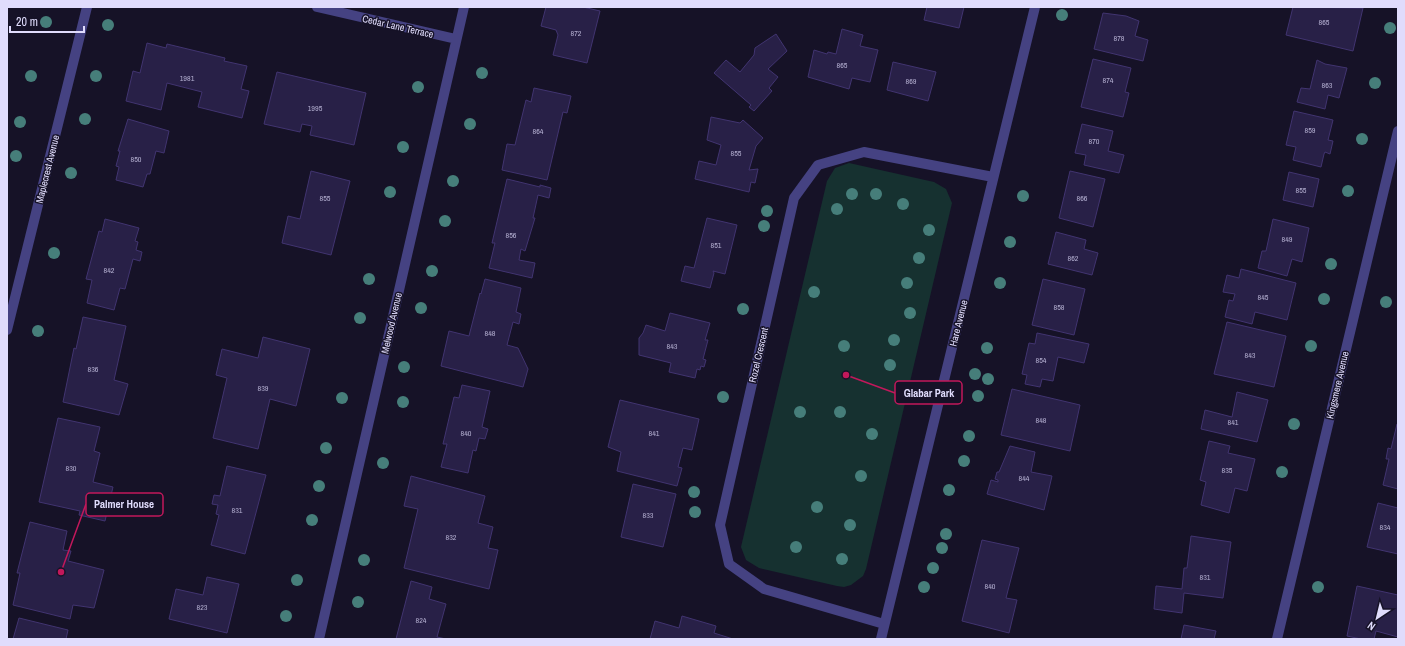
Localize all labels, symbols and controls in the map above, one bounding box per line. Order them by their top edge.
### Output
scale bar [10,8,84,34]
street label: Cedar Lane Terrace [361,12,435,41]
text: 20 m [16,14,38,30]
house number: 865 [1319,17,1330,27]
house number: 872 [571,28,582,38]
house number: 878 [1114,33,1125,43]
house number: 865 [837,60,848,70]
house number: 1981 [180,73,195,83]
house number: 874 [1103,75,1114,85]
house number: 869 [906,76,917,86]
house number: 863 [1322,80,1333,90]
house number: 1995 [308,103,323,113]
house number: 859 [1305,125,1316,135]
house number: 864 [533,126,544,136]
street label: Maplecrest Avenue [33,133,62,204]
house number: 870 [1089,136,1100,146]
house number: 855 [731,148,742,158]
house number: 850 [131,154,142,164]
house number: 855 [1296,185,1307,195]
house number: 855 [320,193,331,203]
house number: 866 [1077,193,1088,203]
house number: 856 [506,230,517,240]
house number: 849 [1282,234,1293,244]
house number: 851 [711,240,722,250]
house number: 862 [1068,253,1079,263]
house number: 842 [104,265,115,275]
street label: Melwood Avenue [378,291,405,355]
house number: 845 [1258,292,1269,302]
street label: Hare Avenue [946,298,971,348]
house number: 858 [1054,302,1065,312]
street label: Rozel Crescent [746,326,771,384]
house number: 848 [485,328,496,338]
house number: 843 [667,341,678,351]
house number: 843 [1245,350,1256,360]
street label: Kingsmere Avenue [1323,350,1352,420]
house number: 854 [1036,355,1047,365]
house number: 836 [88,364,99,374]
callout: Glabar Park [895,381,962,404]
house number: 839 [258,383,269,393]
text: Glabar Park [904,386,955,400]
house number: 848 [1036,415,1047,425]
house number: 841 [1228,417,1239,427]
house number: 840 [461,428,472,438]
house number: 841 [649,428,660,438]
house number: 830 [66,463,77,473]
house number: 835 [1222,465,1233,475]
house number: 844 [1019,473,1030,483]
callout: Palmer House [86,493,163,516]
text: Palmer House [94,497,154,511]
house number: 831 [232,505,243,515]
house number: 833 [643,510,654,520]
house number: 834 [1380,522,1391,532]
house number: 832 [446,532,457,542]
house number: 831 [1200,572,1211,582]
house number: 840 [985,581,996,591]
north arrow [1357,598,1397,638]
house number: 823 [197,602,208,612]
house number: 824 [416,615,427,625]
text: N [1365,619,1378,634]

